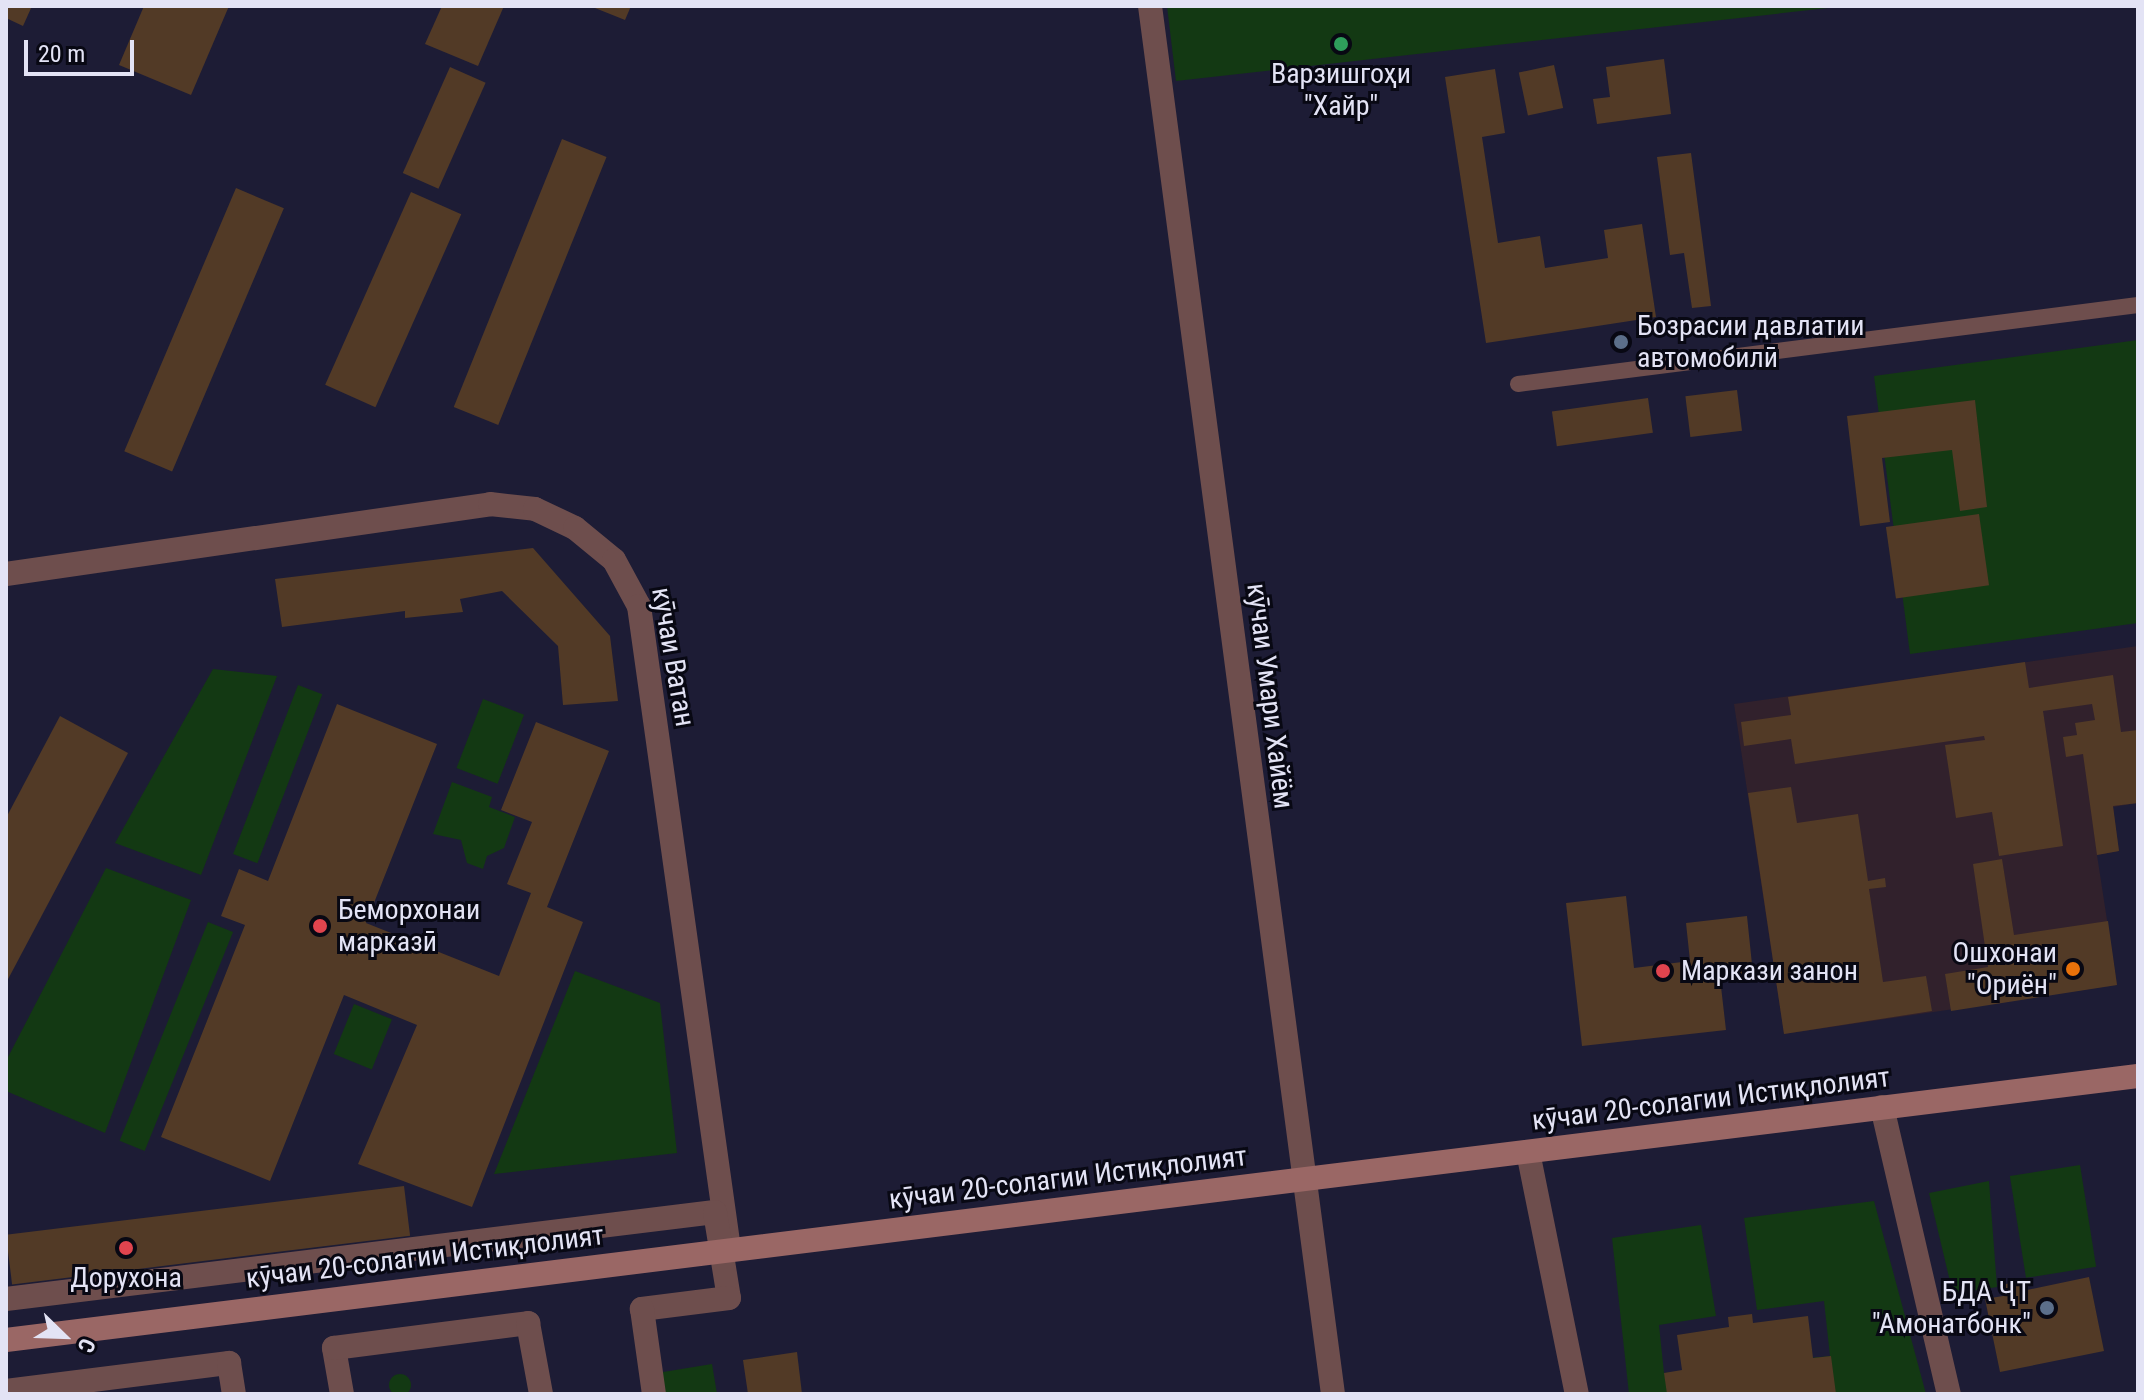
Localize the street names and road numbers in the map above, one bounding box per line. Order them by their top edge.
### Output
street label: кӯчаи Умари Хайём [1239,581,1301,811]
street label: кӯчаи Ватан [644,585,702,729]
street label: кӯчаи 20-солагии Истиқлолият [1530,1060,1892,1138]
street label: кӯчаи 20-солагии Истиқлолият [887,1139,1249,1217]
street label: кӯчаи 20-солагии Истиқлолият [244,1218,606,1296]

